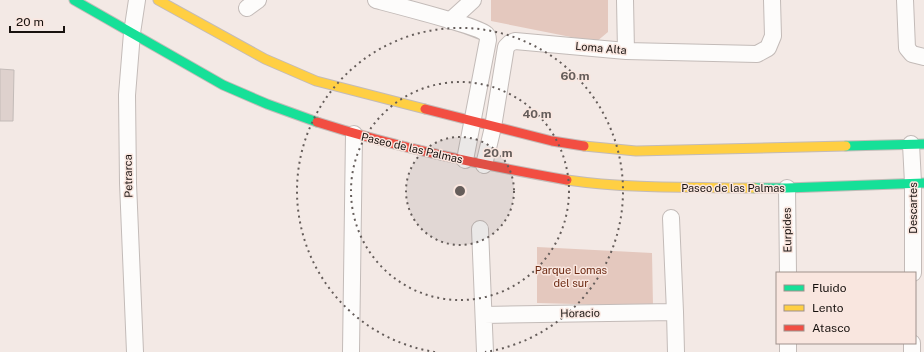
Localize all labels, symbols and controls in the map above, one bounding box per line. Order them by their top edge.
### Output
scale bar [10,8,64,34]
text: 20 m [16,15,44,29]
street label: Loma Alta [575,40,627,56]
text: 60 m [560,69,590,83]
text: 40 m [522,107,552,121]
street label: Paseo de las Palmas [360,130,464,166]
text: 20 m [484,146,513,160]
street label: Petrarca [122,154,134,198]
street label: Paseo de las Palmas [681,182,785,194]
street label: Descartes [907,182,919,234]
centre of rings [453,184,467,198]
street label: Eurpides [781,207,793,253]
park label: Parque Lomas del sur [535,264,608,289]
legend [776,272,916,344]
text: Fluido [812,281,847,295]
text: Lento [812,301,844,315]
street label: Horacio [560,307,600,319]
text: Atasco [812,321,851,335]

